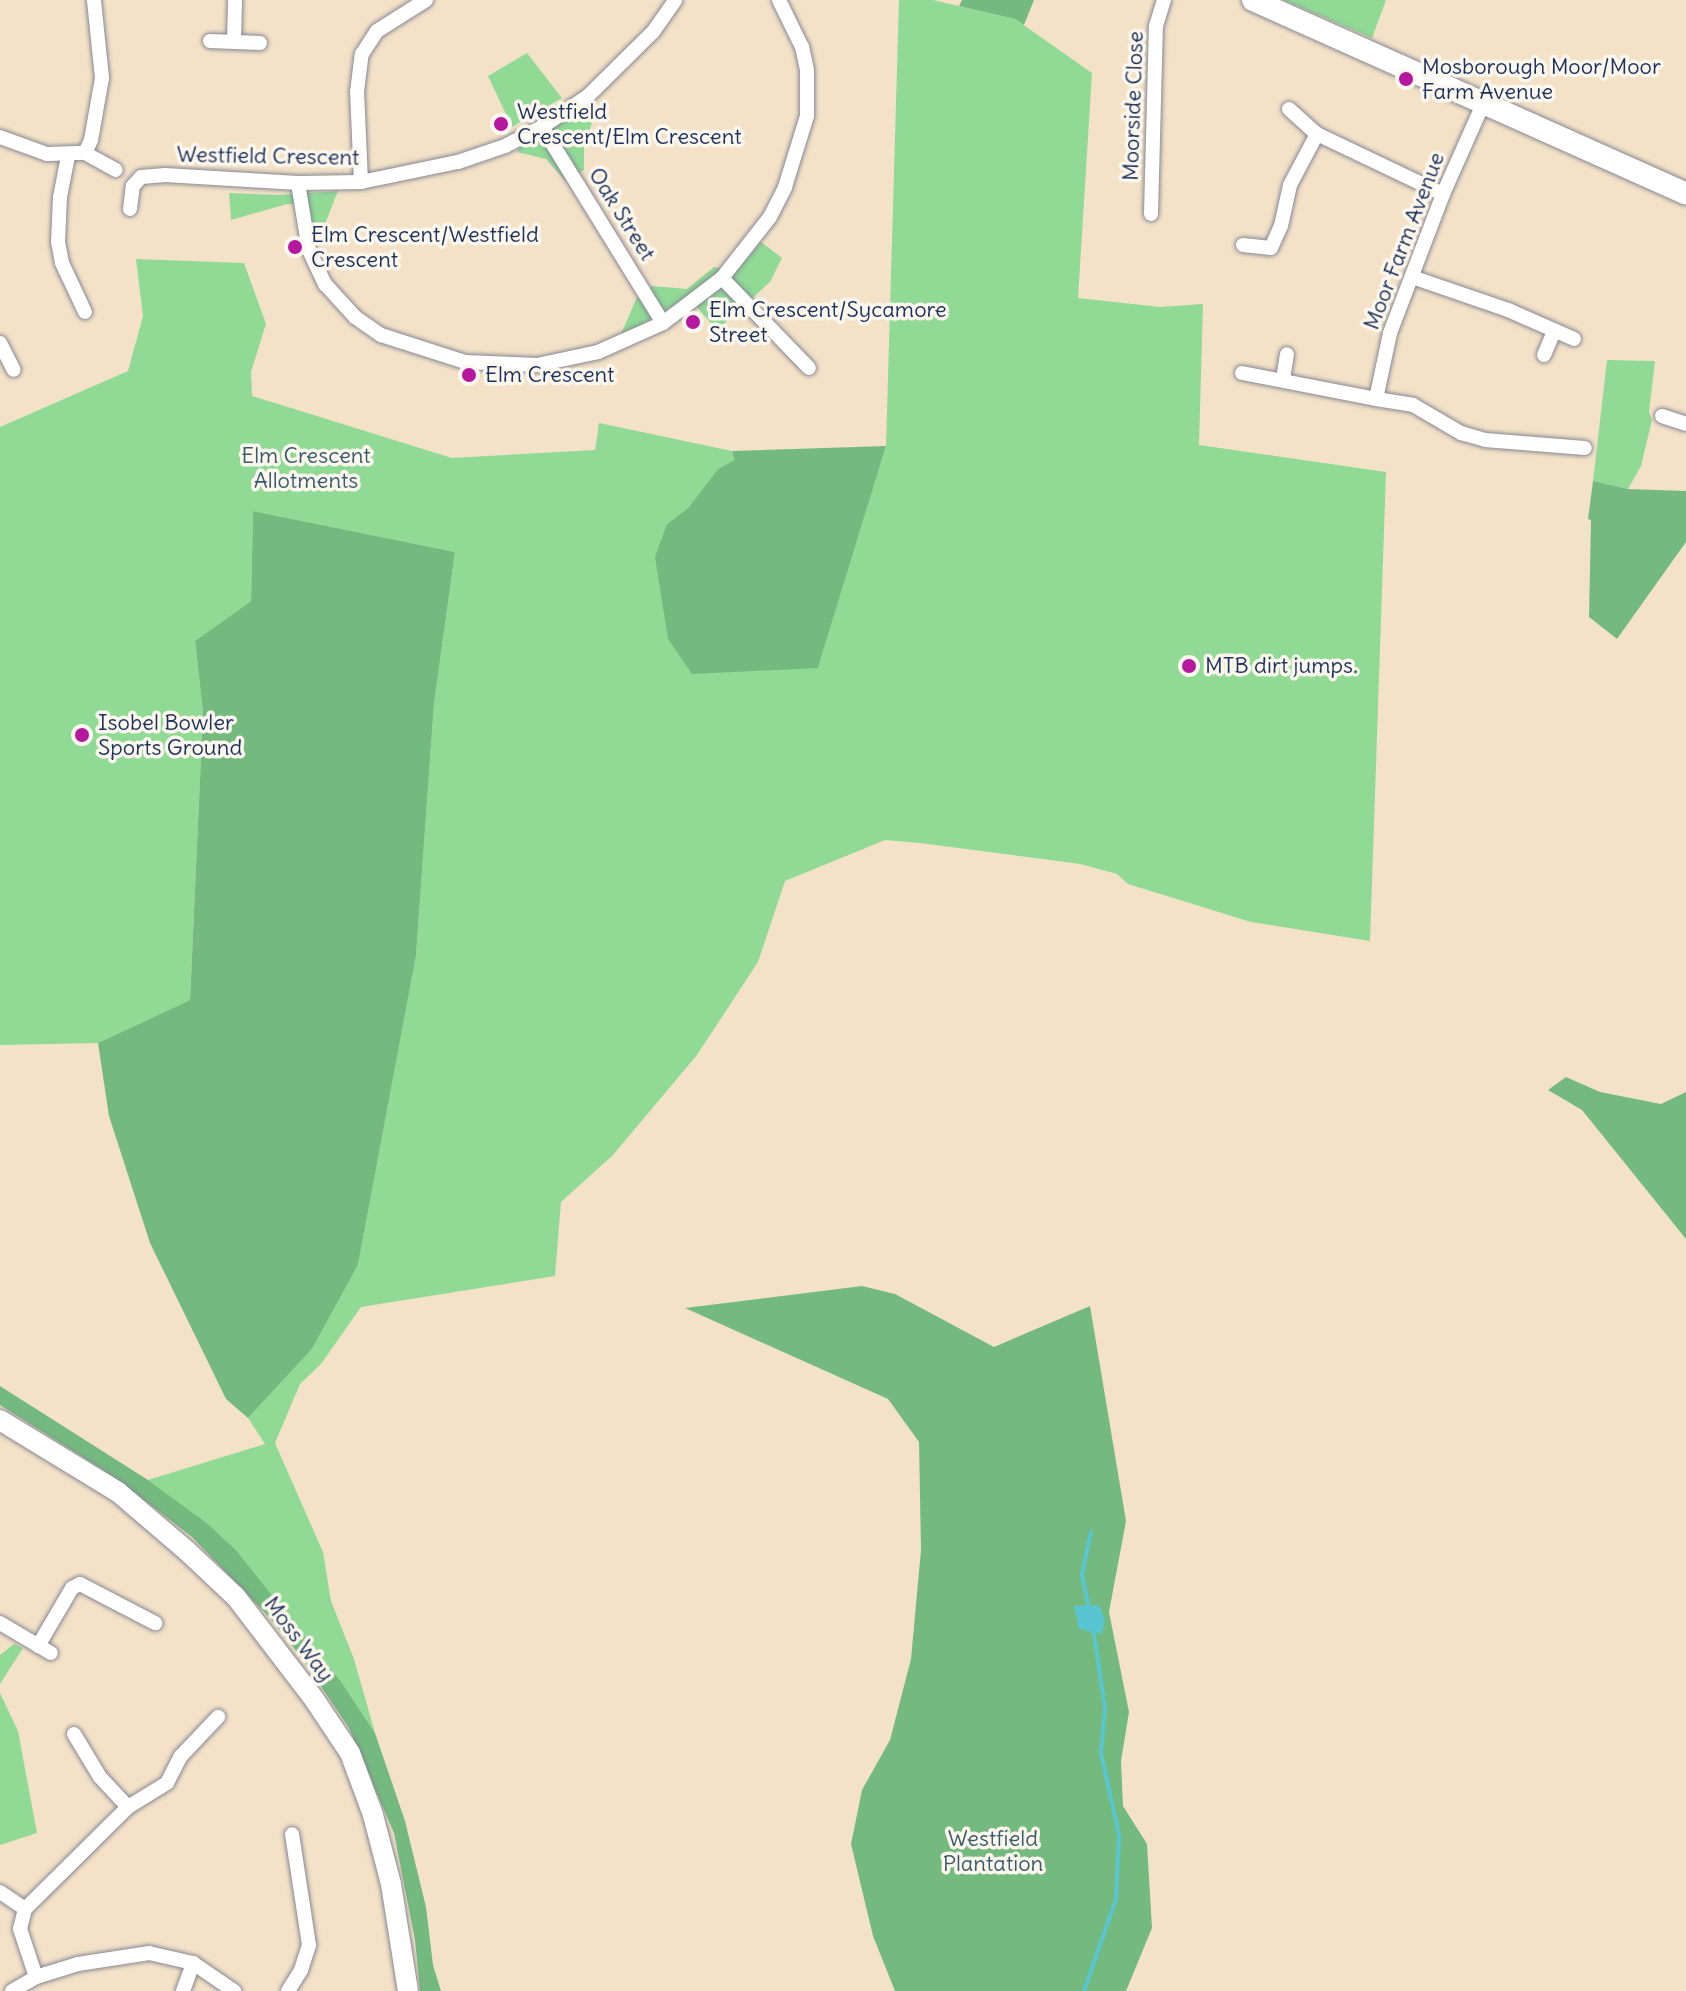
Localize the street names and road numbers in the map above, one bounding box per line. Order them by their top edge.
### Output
street label: Moorside Close [1117,31,1149,181]
street label: Westfield Crescent [176,141,360,171]
street label: Moor Farm Avenue [1358,149,1450,333]
street label: Oak Street [583,163,661,265]
street label: Moss Way [259,1591,339,1687]

